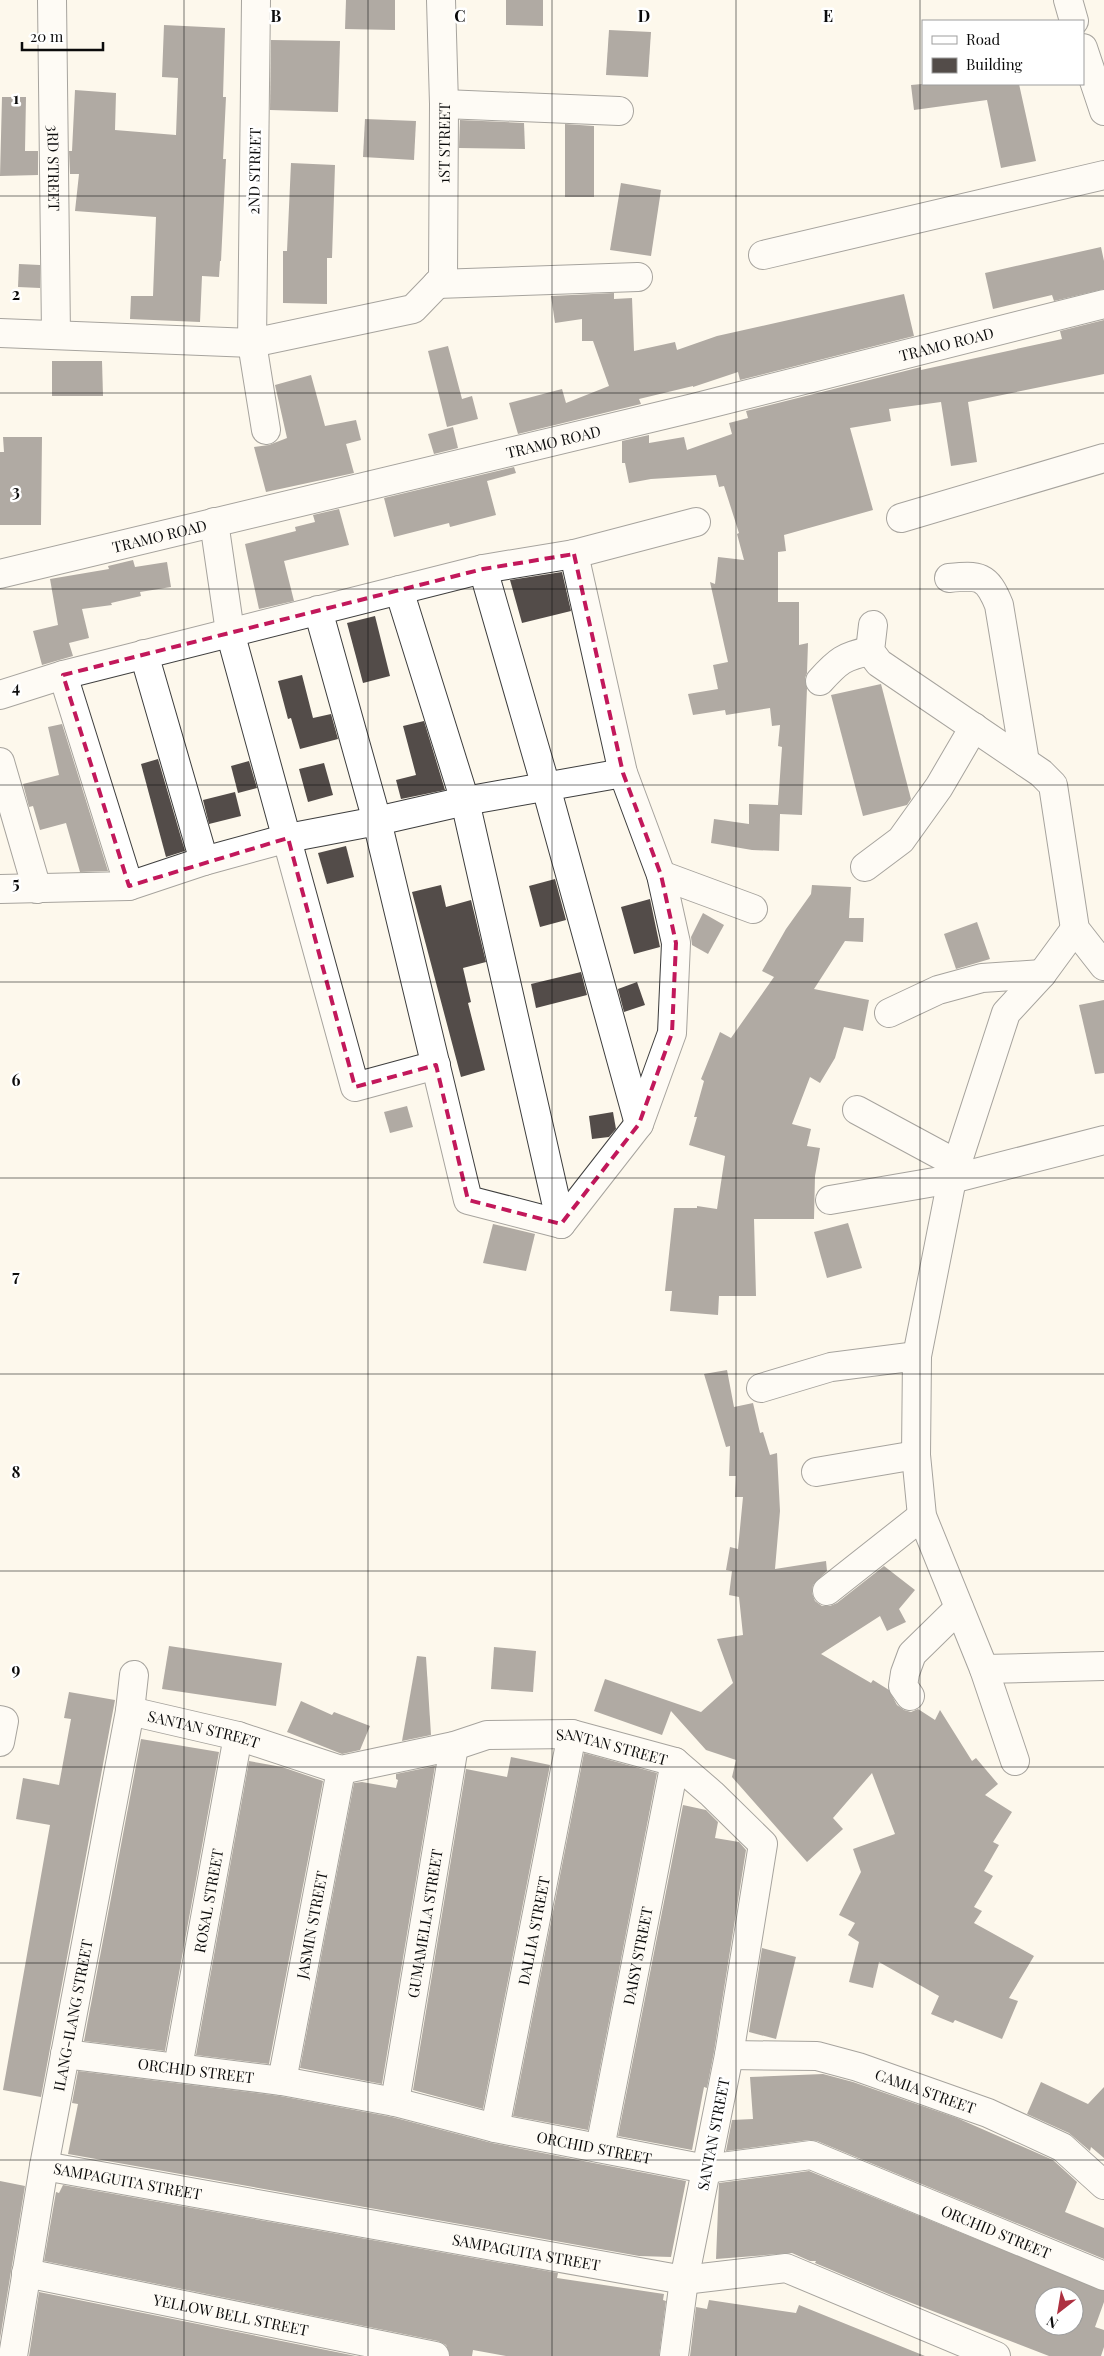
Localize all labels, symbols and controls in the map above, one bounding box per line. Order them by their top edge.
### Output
text: B [271,5,282,26]
text: C [454,5,466,26]
text: D [638,5,650,26]
text: E [823,5,833,26]
scale bar [22,20,104,52]
legend [922,20,1084,85]
text: 20 m [30,26,64,46]
text: Road [966,29,1000,49]
text: Building [966,54,1023,74]
text: 1 [13,87,19,108]
street label: 1ST STREET [434,102,454,184]
street label: 3RD STREET [43,125,65,211]
street label: 2ND STREET [243,127,265,215]
text: 2 [12,283,20,304]
street label: TRAMO ROAD [897,322,996,365]
street label: TRAMO ROAD [504,420,603,462]
text: 3 [12,480,20,501]
street label: TRAMO ROAD [110,515,209,557]
text: 4 [12,676,20,697]
text: 5 [12,872,20,893]
text: 6 [12,1069,21,1090]
text: 7 [12,1265,20,1286]
text: 8 [12,1461,21,1482]
text: 9 [12,1658,21,1679]
street label: SANTAN STREET [146,1705,262,1753]
street label: SANTAN STREET [556,1724,670,1770]
street label: ROSAL STREET [189,1847,227,1954]
street label: GUMAMELLA STREET [402,1847,447,1999]
street label: JASMIN STREET [291,1869,332,1981]
street label: DALLIA STREET [513,1875,554,1987]
street label: DAISY STREET [618,1905,657,2006]
street label: ILANG-ILANG STREET [48,1938,97,2093]
street label: ORCHID STREET [137,2053,255,2087]
street label: CAMIA STREET [872,2064,979,2118]
street label: SANTAN STREET [692,2076,734,2192]
street label: ORCHID STREET [535,2126,653,2168]
street label: SAMPAGUITA STREET [52,2158,203,2204]
street label: ORCHID STREET [938,2200,1054,2263]
street label: SAMPAGUITA STREET [451,2229,602,2275]
north arrow [1034,2286,1084,2336]
street label: YELLOW BELL STREET [150,2289,310,2340]
text: N [1043,2312,1061,2333]

